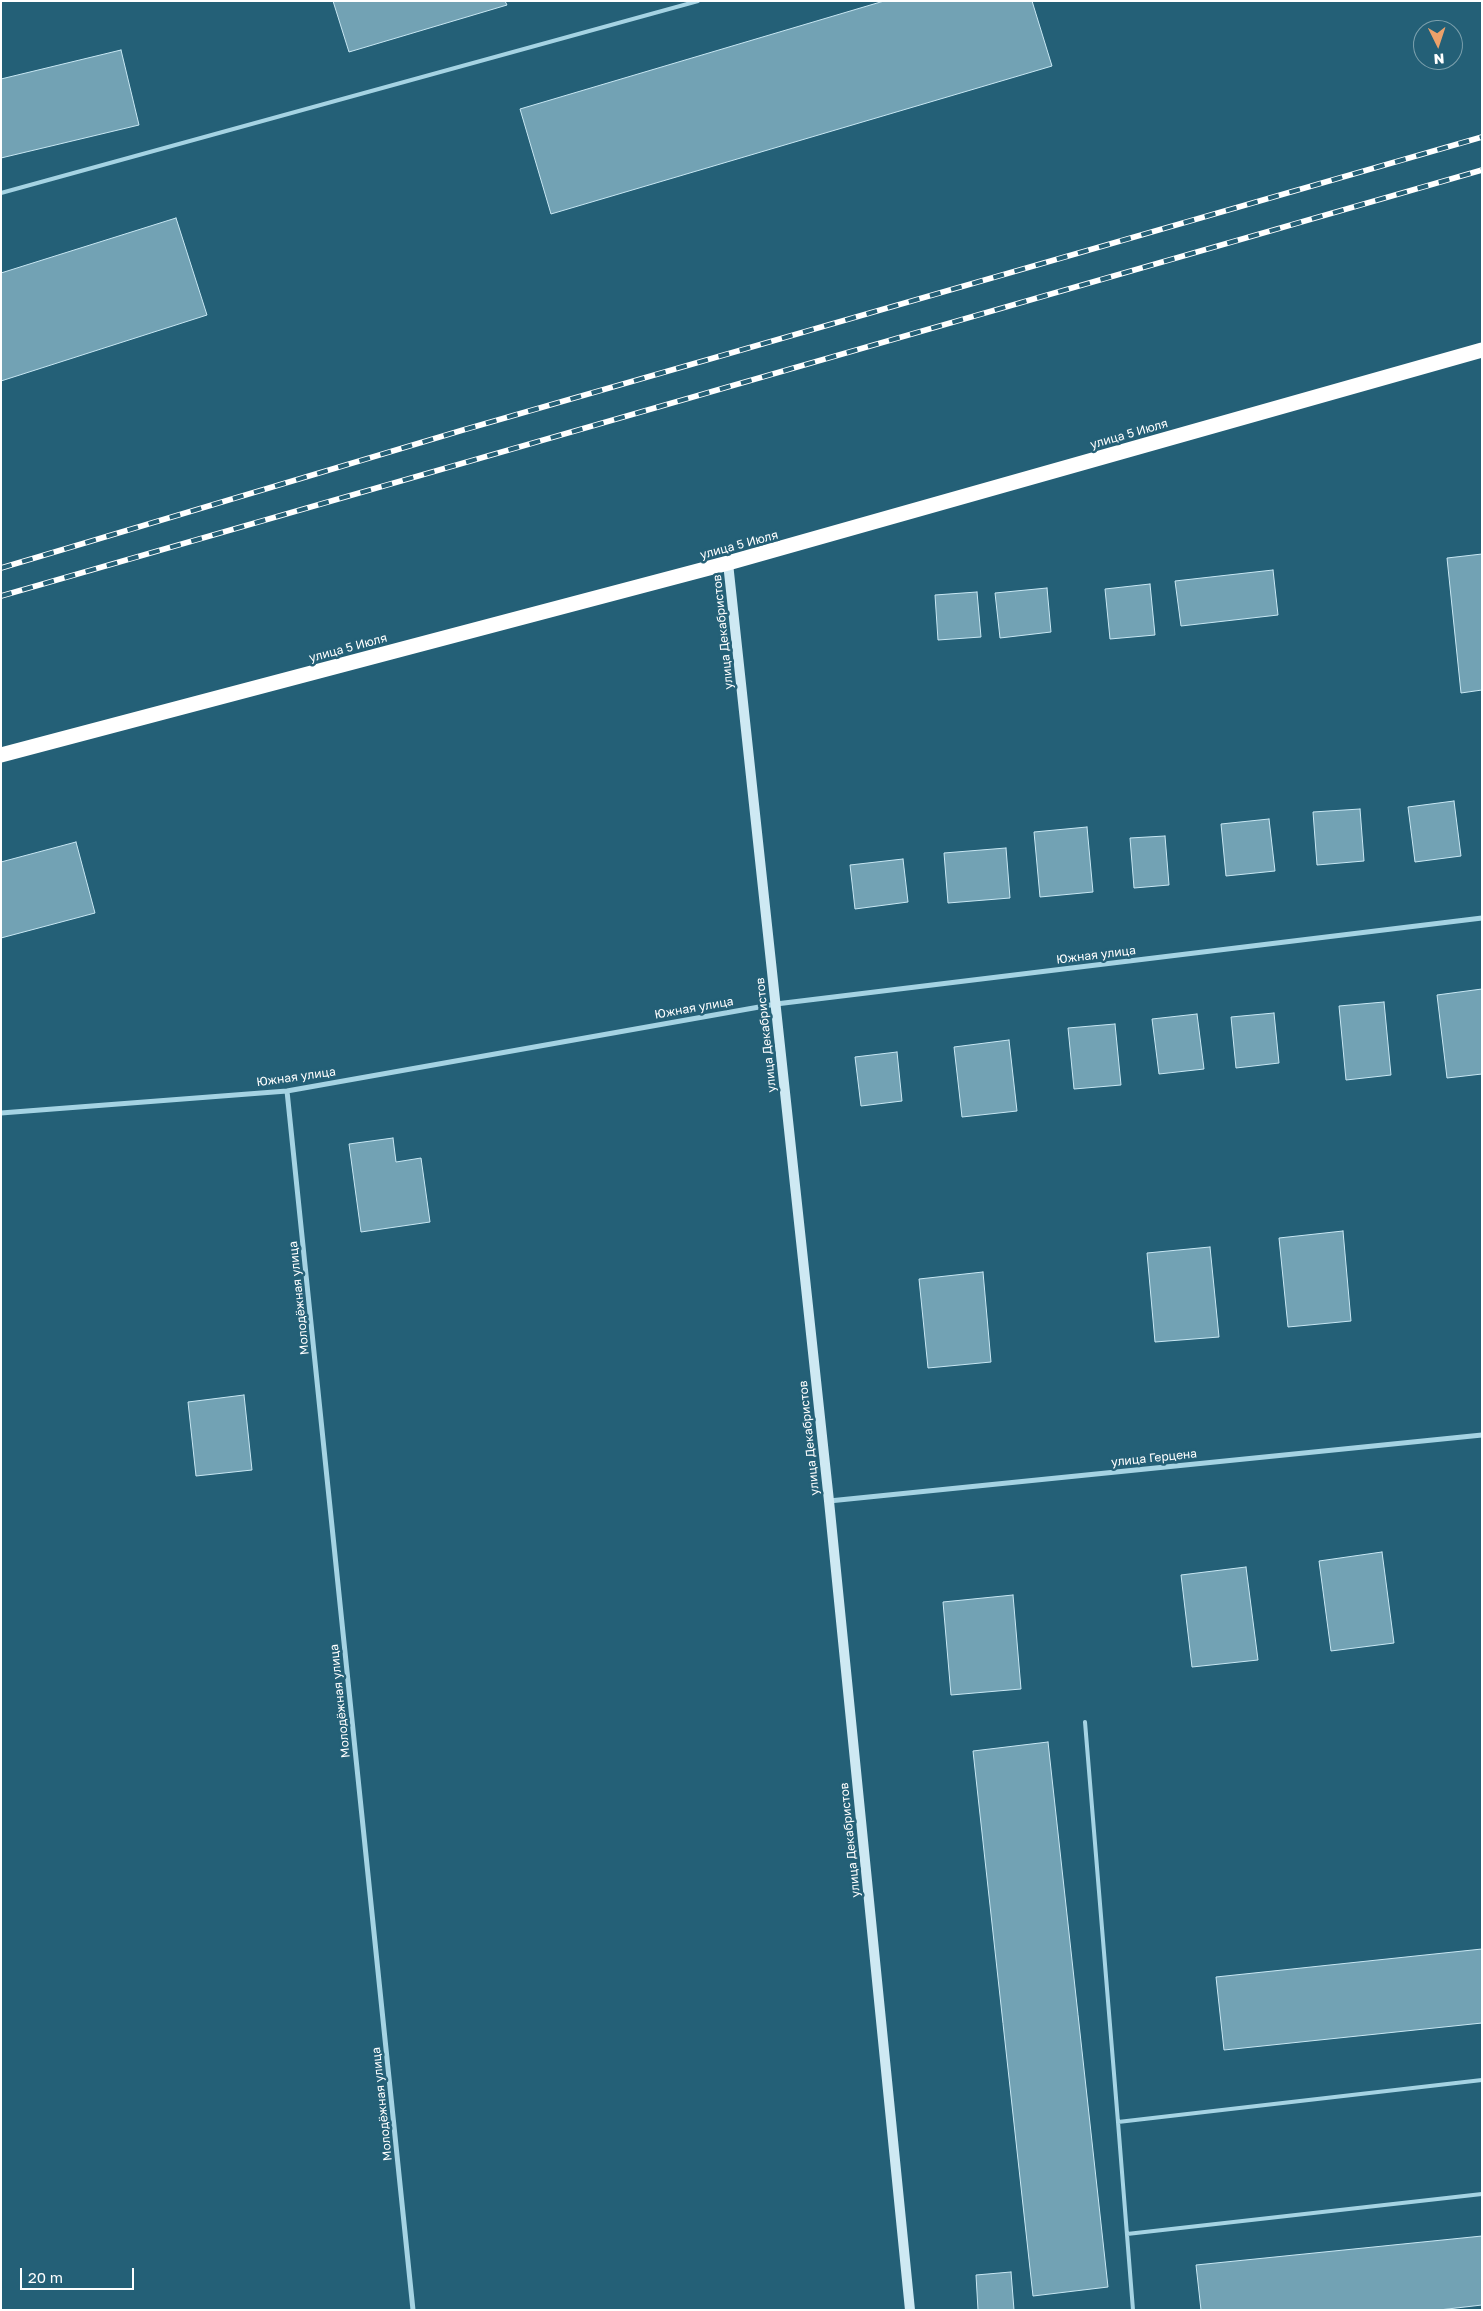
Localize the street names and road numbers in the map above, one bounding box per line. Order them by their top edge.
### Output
street label: улица 5 Июля [1088,416,1170,452]
street label: улица 5 Июля [698,528,780,562]
street label: улица Декабристов [710,574,736,690]
street label: улица 5 Июля [307,631,389,665]
street label: Южная улица [1055,943,1137,967]
street label: улица Декабристов [753,977,779,1093]
street label: Южная улица [653,994,735,1022]
street label: Южная улица [255,1064,337,1090]
street label: Молодёжная улица [286,1240,312,1356]
street label: улица Декабристов [796,1380,822,1496]
street label: улица Герцена [1110,1446,1198,1470]
street label: Молодёжная улица [327,1643,353,1759]
street label: улица Декабристов [837,1782,863,1898]
street label: Молодёжная улица [369,2046,395,2162]

